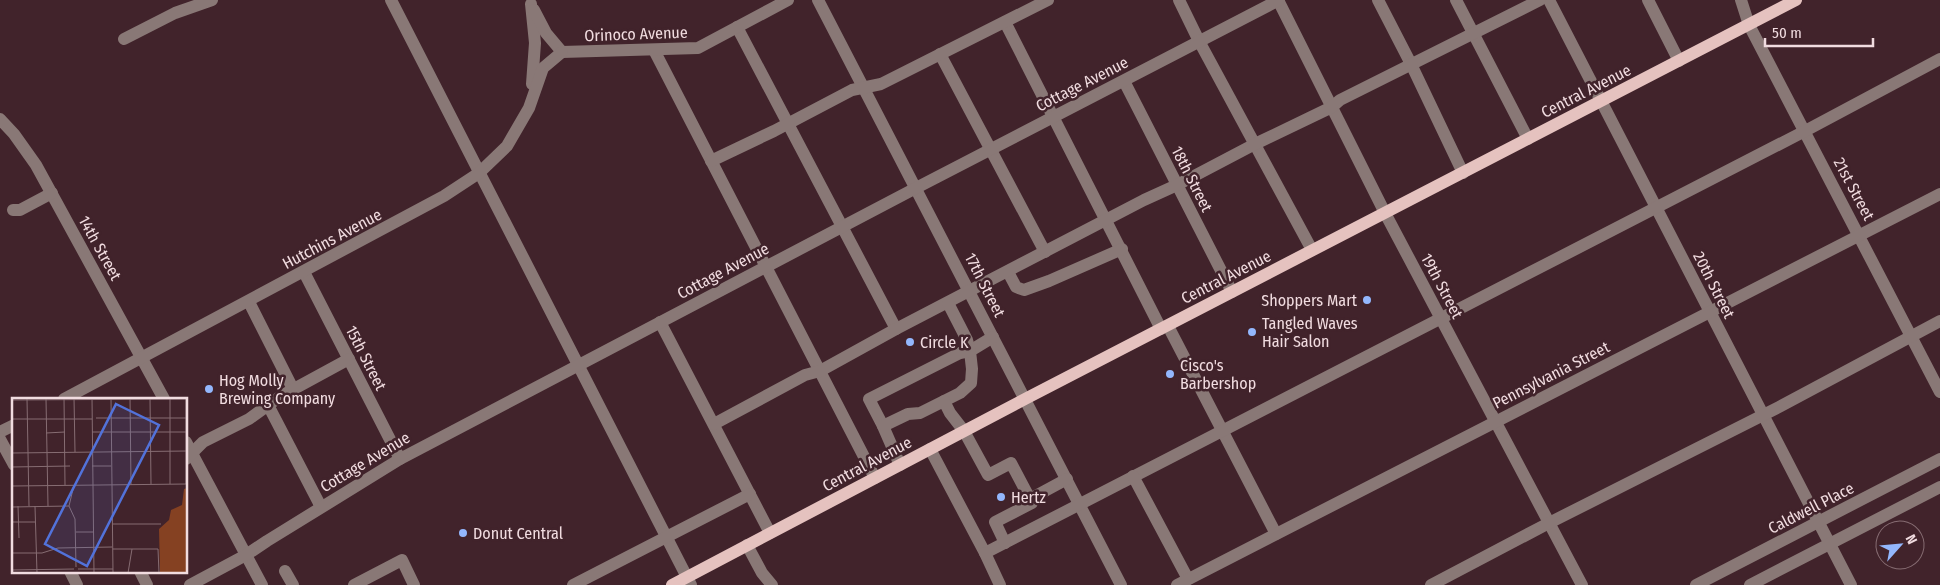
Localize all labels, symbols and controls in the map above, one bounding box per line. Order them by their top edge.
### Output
scale bar [1765,15,1872,47]
street label: Orinoco Avenue [584,23,688,45]
text: 50 m [1772,24,1802,42]
street label: Cottage Avenue [1033,53,1132,115]
street label: Central Avenue [1538,60,1634,122]
street label: 18th Street [1167,143,1217,216]
street label: 21st Street [1830,154,1879,224]
street label: Hutchins Avenue [279,205,385,273]
street label: 14th Street [75,212,126,284]
street label: Cottage Avenue [674,239,772,303]
street label: Central Avenue [1178,246,1274,308]
street label: 20th Street [1689,249,1739,322]
street label: 17th Street [961,250,1010,321]
street label: 19th Street [1417,250,1467,322]
place label: Shoppers Mart [1261,291,1358,310]
marker: Shoppers Mart [1361,294,1373,306]
place label: Tangled Waves Hair Salon [1262,314,1358,351]
street label: 15th Street [342,322,391,394]
marker: Tangled Waves Hair Salon [1246,326,1258,338]
place label: Circle K [920,333,969,352]
marker: Circle K [904,336,916,348]
street label: Pennsylvania Street [1489,337,1613,413]
place label: Cisco's Barbershop [1180,356,1256,393]
marker: Cisco's Barbershop [1164,368,1176,380]
place label: Hog Molly Brewing Company [219,371,336,408]
marker: Hog Molly Brewing Company [203,383,215,395]
inset map [12,398,188,572]
street label: Cottage Avenue [317,428,413,496]
street label: Central Avenue [819,433,915,495]
street label: Caldwell Place [1765,478,1857,538]
place label: Hertz [1011,488,1046,507]
marker: Hertz [995,491,1007,503]
north arrow [1875,520,1925,570]
place label: Donut Central [473,524,563,543]
marker: Donut Central [457,527,469,539]
text: N [1902,532,1921,547]

